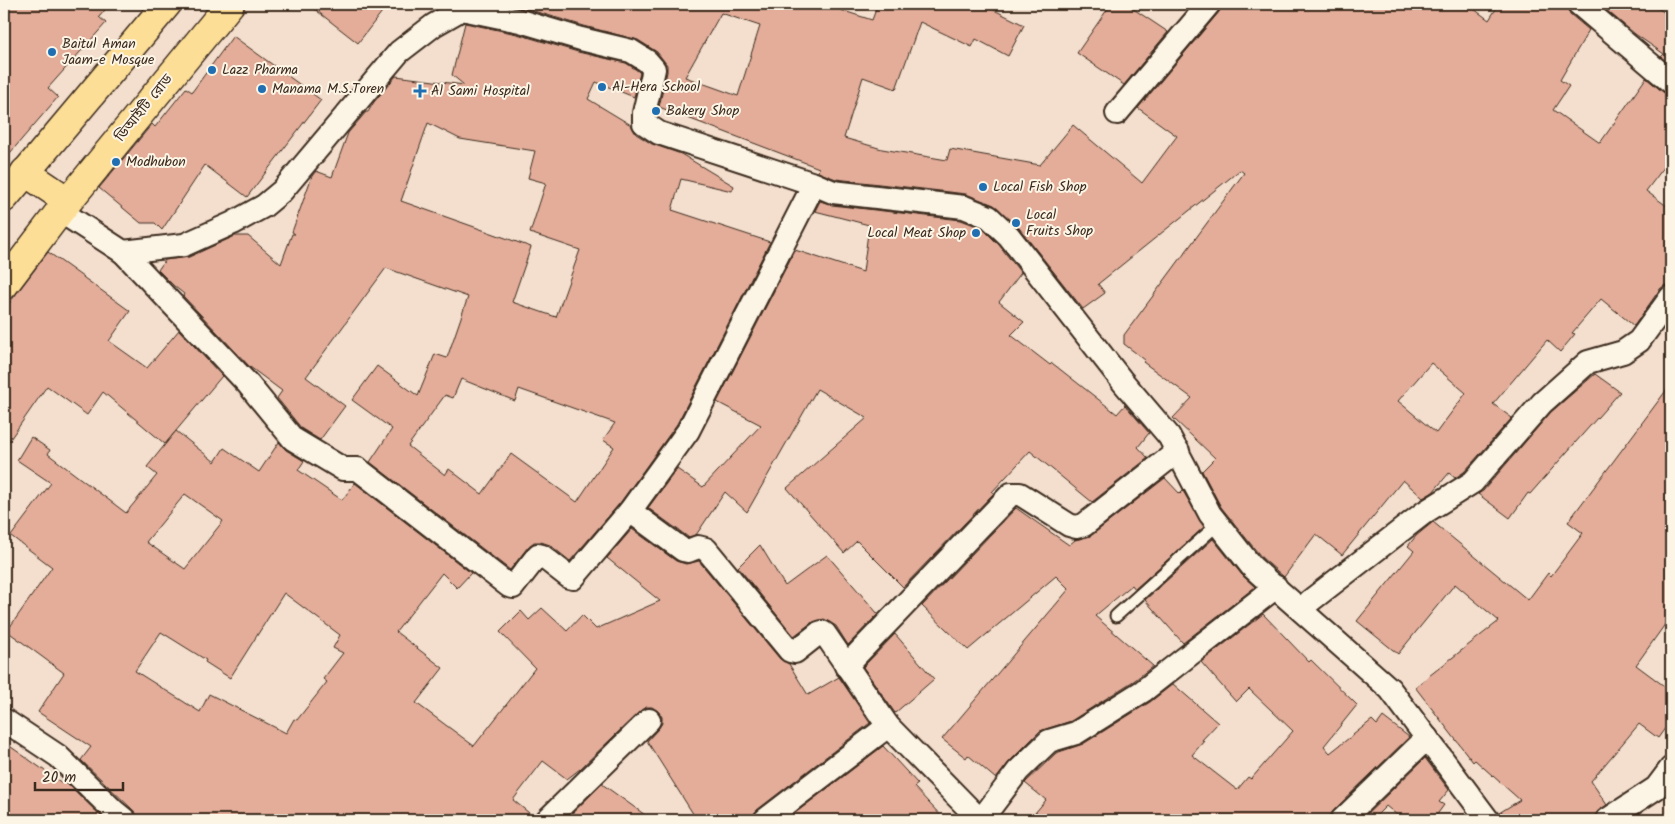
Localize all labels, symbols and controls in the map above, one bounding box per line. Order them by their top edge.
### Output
place label: Baitul Aman Jaam-e Mosque [62,33,155,71]
marker: Baitul Aman Jaam-e Mosque [46,46,58,58]
place label: Lazz Pharma [222,59,298,81]
marker: Lazz Pharma [206,64,218,76]
street label: ডিআইটি রোড [109,69,179,147]
place label: Al-Hera School [612,76,701,98]
place label: Manama M.S.Toren [272,78,384,100]
place label: Al Sami Hospital [431,80,530,102]
marker: Al-Hera School [596,81,608,93]
marker: Manama M.S.Toren [256,83,268,95]
marker: Al Sami Hospital [413,84,427,98]
place label: Bakery Shop [666,100,739,122]
marker: Bakery Shop [650,105,662,117]
place label: Modhubon [126,151,186,173]
marker: Modhubon [110,156,122,168]
place label: Local Fish Shop [993,176,1087,198]
marker: Local Fish Shop [977,181,989,193]
place label: Local Fruits Shop [1026,204,1093,242]
marker: Local Fruits Shop [1010,217,1022,229]
place label: Local Meat Shop [867,222,966,244]
marker: Local Meat Shop [970,227,982,239]
scale bar [35,759,122,791]
text: 20 m [42,766,76,790]

